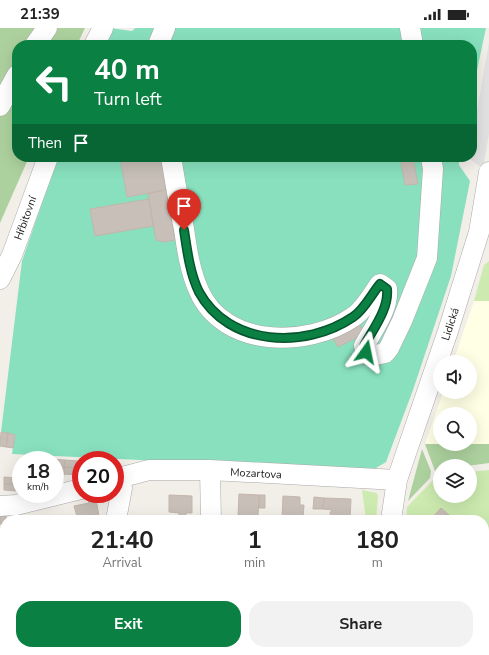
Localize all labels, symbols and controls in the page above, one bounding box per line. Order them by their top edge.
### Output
text: 21:39 [20,4,60,24]
text: 40 m [94,51,160,89]
icon: left [28,56,80,108]
text: Turn left [94,87,162,111]
icon: arrive [70,132,92,154]
text: Then [28,133,62,153]
pin [167,189,201,230]
street label: Hřbitovní [11,193,41,242]
icon: arrive [173,195,195,217]
street label: Lidická [438,306,463,343]
position arrow [345,331,387,373]
map controls [433,355,477,503]
button: sound [433,355,477,399]
button: search [433,407,477,451]
speed limit sign: 20 [72,451,124,503]
text: 18 [26,458,50,485]
button: layers [433,459,477,503]
street label: Mozartova [230,465,282,482]
text: km/h [27,480,49,494]
text: 21:40 [90,524,154,556]
text: 1 [247,524,262,556]
text: 180 [356,524,399,556]
text: Arrival [102,554,142,572]
text: min [244,554,265,572]
text: m [372,554,383,572]
button: Exit [16,601,241,647]
button: Share [249,601,473,647]

